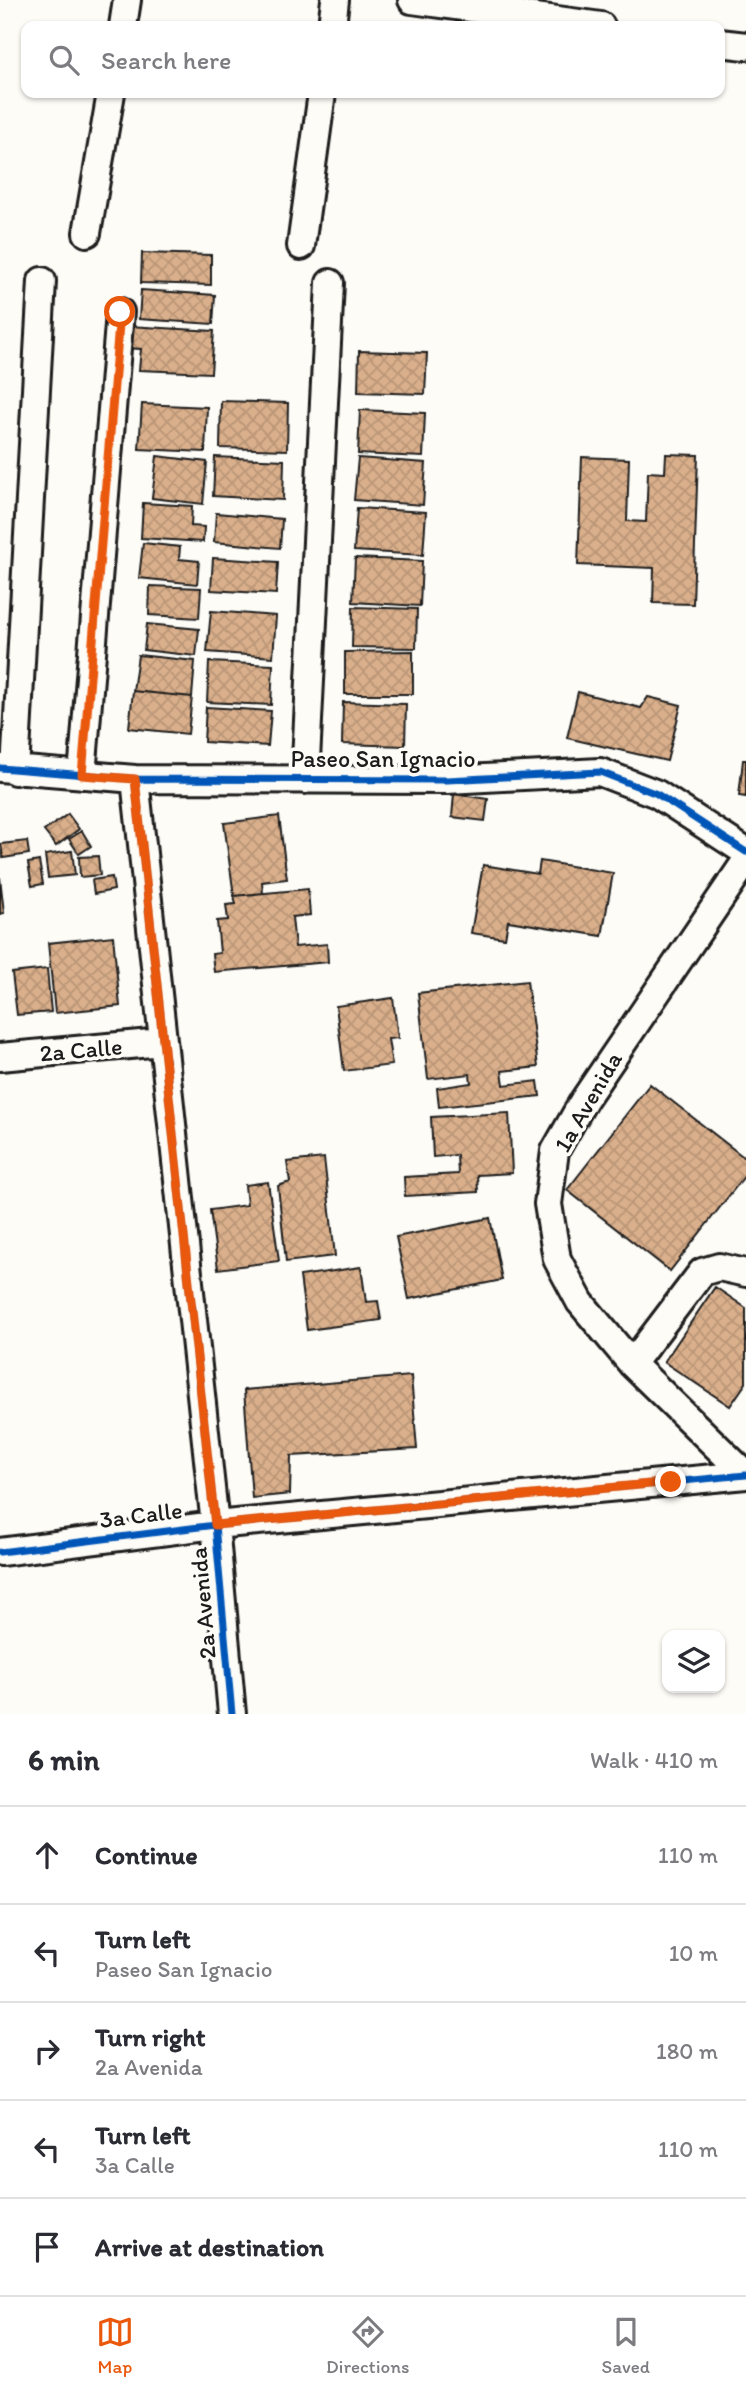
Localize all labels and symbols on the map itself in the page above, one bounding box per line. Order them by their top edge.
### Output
route start [104,296,135,327]
street label: Paseo San Ignacio [290,744,476,773]
street label: 2a Calle [38,1031,124,1068]
street label: 1a Avenida [547,1046,628,1157]
route end [655,1466,686,1497]
street label: 3a Calle [98,1495,184,1534]
street label: 2a Avenida [183,1545,222,1660]

